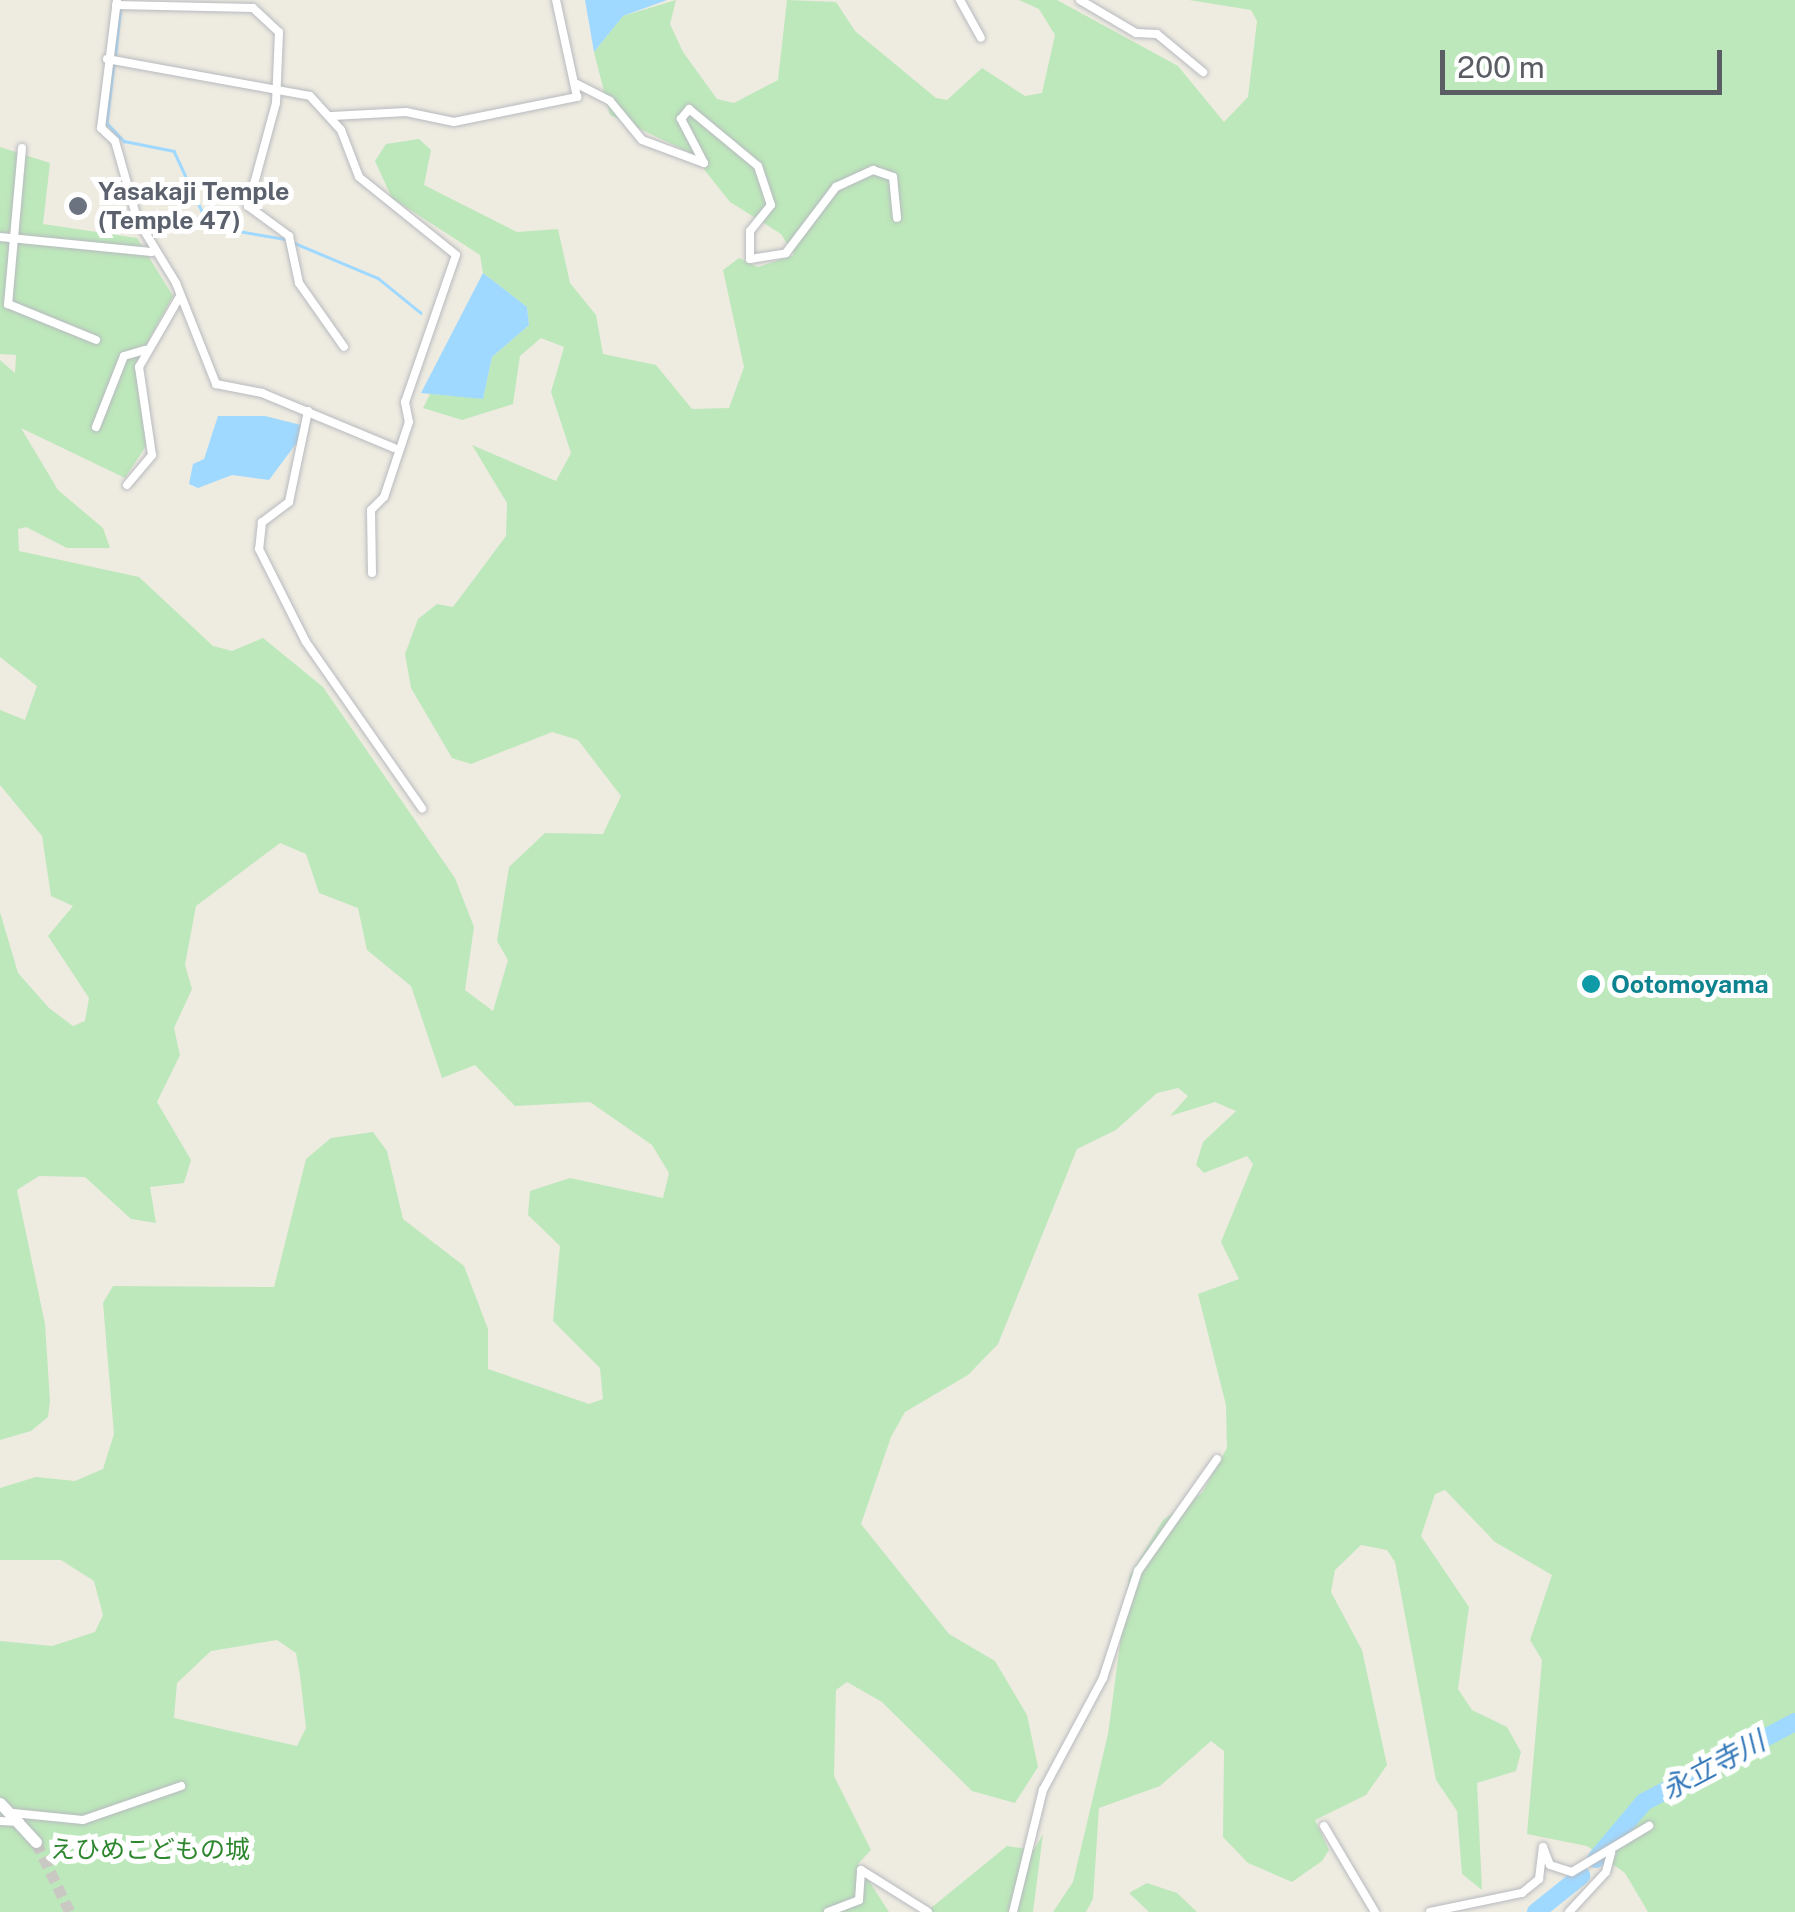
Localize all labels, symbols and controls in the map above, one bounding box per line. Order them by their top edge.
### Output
scale bar [1445,30,1728,92]
text: 200 m [1457,49,1545,85]
place label: Yasakaji Temple (Temple 47) [98,177,289,236]
marker: Yasakaji Temple (Temple 47) [67,195,89,217]
place label: Ootomoyama [1611,969,1769,999]
marker: Ootomoyama [1580,973,1602,995]
water label: 永立寺川 [1656,1724,1770,1806]
park label: えひめこどもの城 [50,1834,250,1864]

